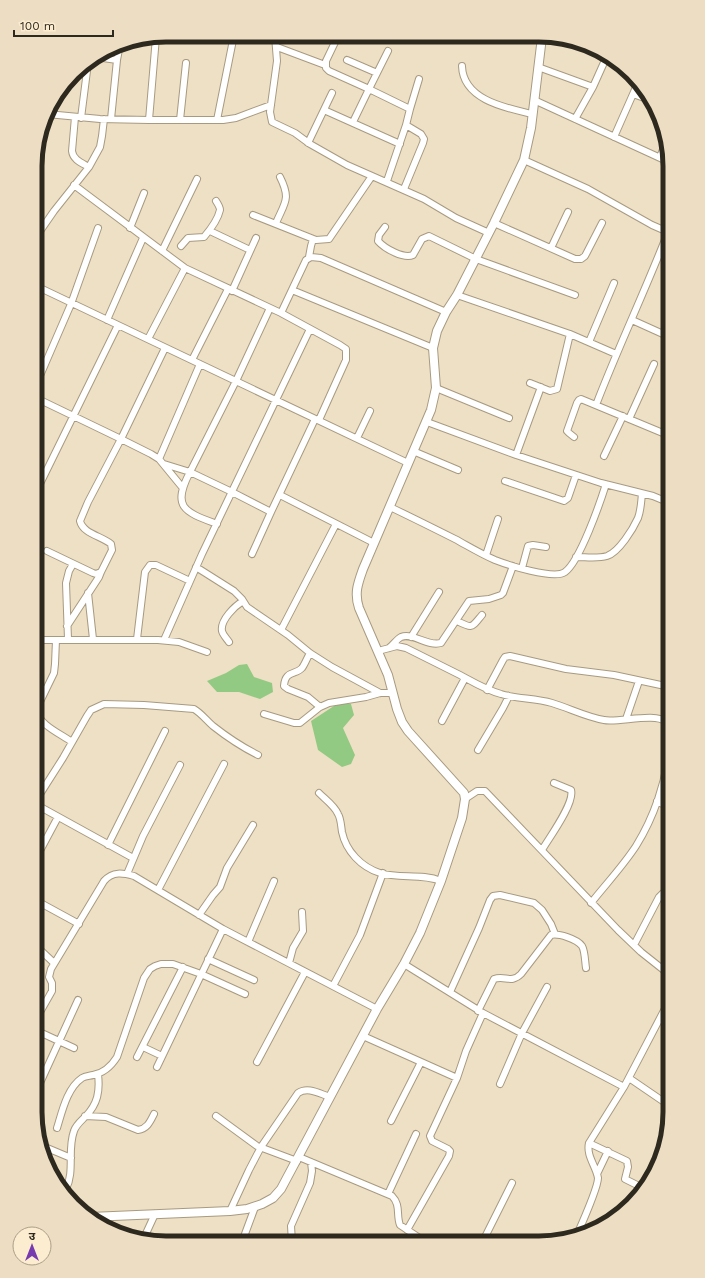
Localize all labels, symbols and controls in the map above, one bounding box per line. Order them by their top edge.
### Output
scale bar [14,12,113,38]
text: 100 m [20,19,55,33]
north arrow [12,1226,52,1266]
text: उ [29,1230,36,1243]

